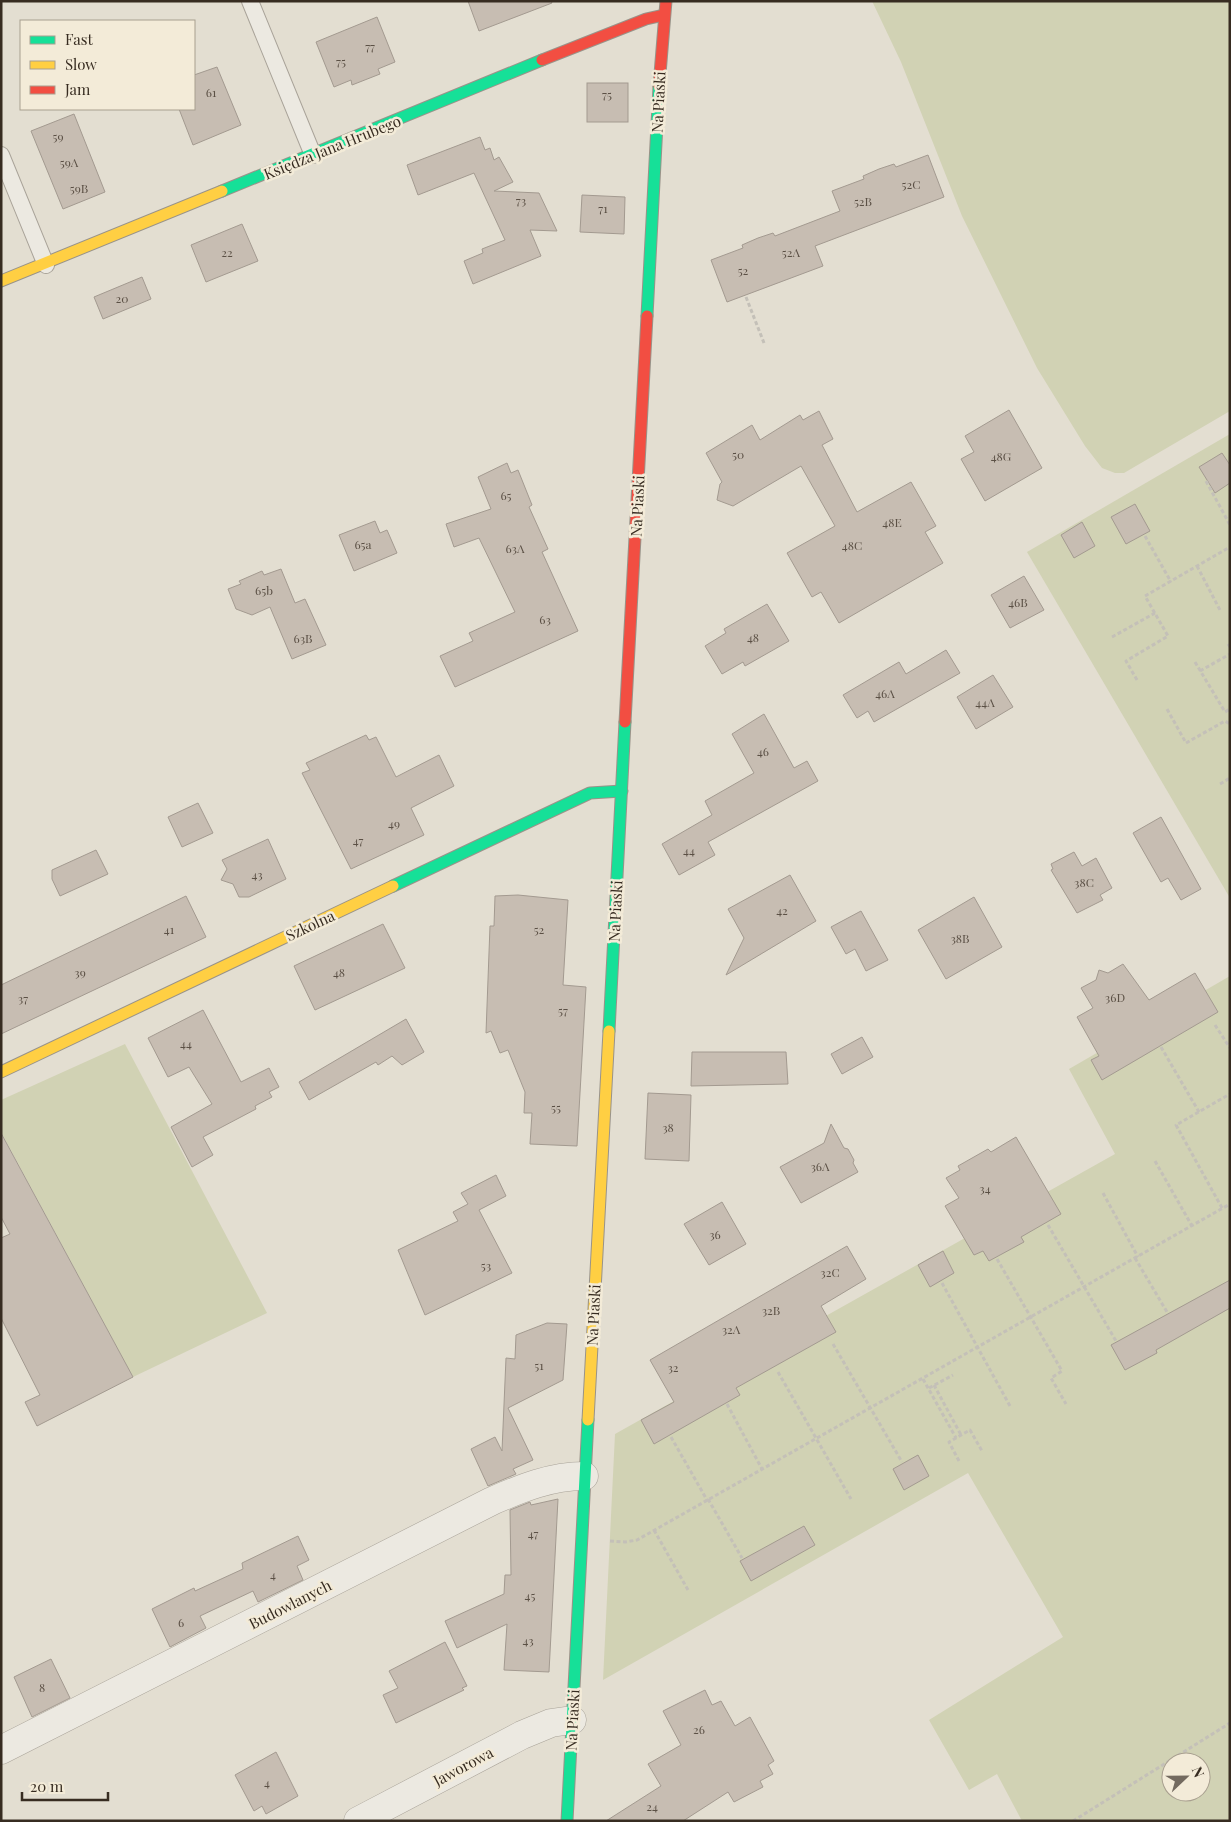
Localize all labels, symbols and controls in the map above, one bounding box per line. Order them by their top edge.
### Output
legend [20,20,195,110]
text: Fast [65,29,94,49]
house number: 77 [365,38,375,54]
house number: 75 [336,53,346,69]
text: Slow [65,54,97,74]
street label: Na Piaski [646,70,670,133]
text: Jam [64,79,91,99]
house number: 61 [206,84,217,100]
house number: 75 [602,86,612,102]
street label: Księdza Jana Hrubego [260,110,404,184]
house number: 59 [52,128,64,144]
house number: 59A [60,154,79,170]
house number: 52C [902,176,920,192]
house number: 59B [70,180,88,196]
house number: 73 [516,192,526,208]
house number: 52B [854,193,872,209]
house number: 71 [598,200,608,216]
house number: 22 [221,244,233,260]
house number: 52A [782,244,801,260]
house number: 52 [738,262,749,278]
house number: 20 [116,290,128,306]
house number: 50 [732,446,744,462]
house number: 48G [991,448,1012,464]
street label: Na Piaski [625,474,649,537]
house number: 65 [500,487,512,503]
house number: 48E [882,514,902,530]
house number: 65a [354,536,372,552]
house number: 48C [842,537,862,553]
house number: 63A [505,540,525,556]
house number: 65b [255,582,273,598]
house number: 46B [1008,594,1028,610]
house number: 63 [539,611,551,627]
house number: 48 [747,629,759,645]
house number: 63B [293,630,313,646]
house number: 46A [875,685,895,701]
house number: 44A [975,694,995,710]
house number: 46 [757,743,769,759]
house number: 49 [388,815,400,831]
house number: 47 [353,832,363,848]
house number: 44 [683,842,695,858]
house number: 43 [251,866,263,882]
house number: 38C [1074,874,1094,890]
street label: Na Piaski [603,879,627,942]
house number: 42 [776,902,788,918]
street label: Szkolna [282,905,338,945]
house number: 41 [164,921,175,937]
house number: 52 [534,921,545,937]
house number: 38B [950,930,970,946]
house number: 39 [74,964,86,980]
house number: 48 [333,964,345,980]
house number: 36D [1105,989,1125,1005]
house number: 37 [18,990,28,1006]
house number: 57 [558,1002,568,1018]
house number: 44 [180,1035,192,1051]
house number: 55 [551,1099,561,1115]
house number: 38 [662,1119,674,1135]
house number: 36A [810,1158,830,1174]
house number: 34 [979,1180,991,1196]
house number: 36 [709,1226,721,1242]
house number: 53 [481,1257,491,1273]
house number: 32C [820,1264,840,1280]
street label: Na Piaski [581,1283,605,1346]
house number: 32B [762,1302,780,1318]
house number: 32A [722,1321,741,1337]
house number: 51 [534,1357,544,1373]
house number: 32 [667,1359,679,1375]
house number: 47 [528,1525,538,1541]
house number: 4 [270,1566,276,1582]
street label: Budowlanych [245,1575,335,1633]
house number: 45 [525,1587,535,1603]
house number: 6 [178,1614,184,1630]
house number: 43 [522,1632,534,1648]
house number: 8 [39,1679,45,1695]
street label: Na Piaski [560,1688,584,1751]
house number: 26 [693,1721,705,1737]
street label: Jaworowa [429,1742,497,1791]
north arrow [1161,1752,1211,1802]
text: N [1188,1764,1209,1780]
scale bar [22,1770,109,1802]
house number: 4 [264,1774,270,1790]
text: 20 m [30,1776,64,1796]
house number: 24 [646,1798,658,1814]

